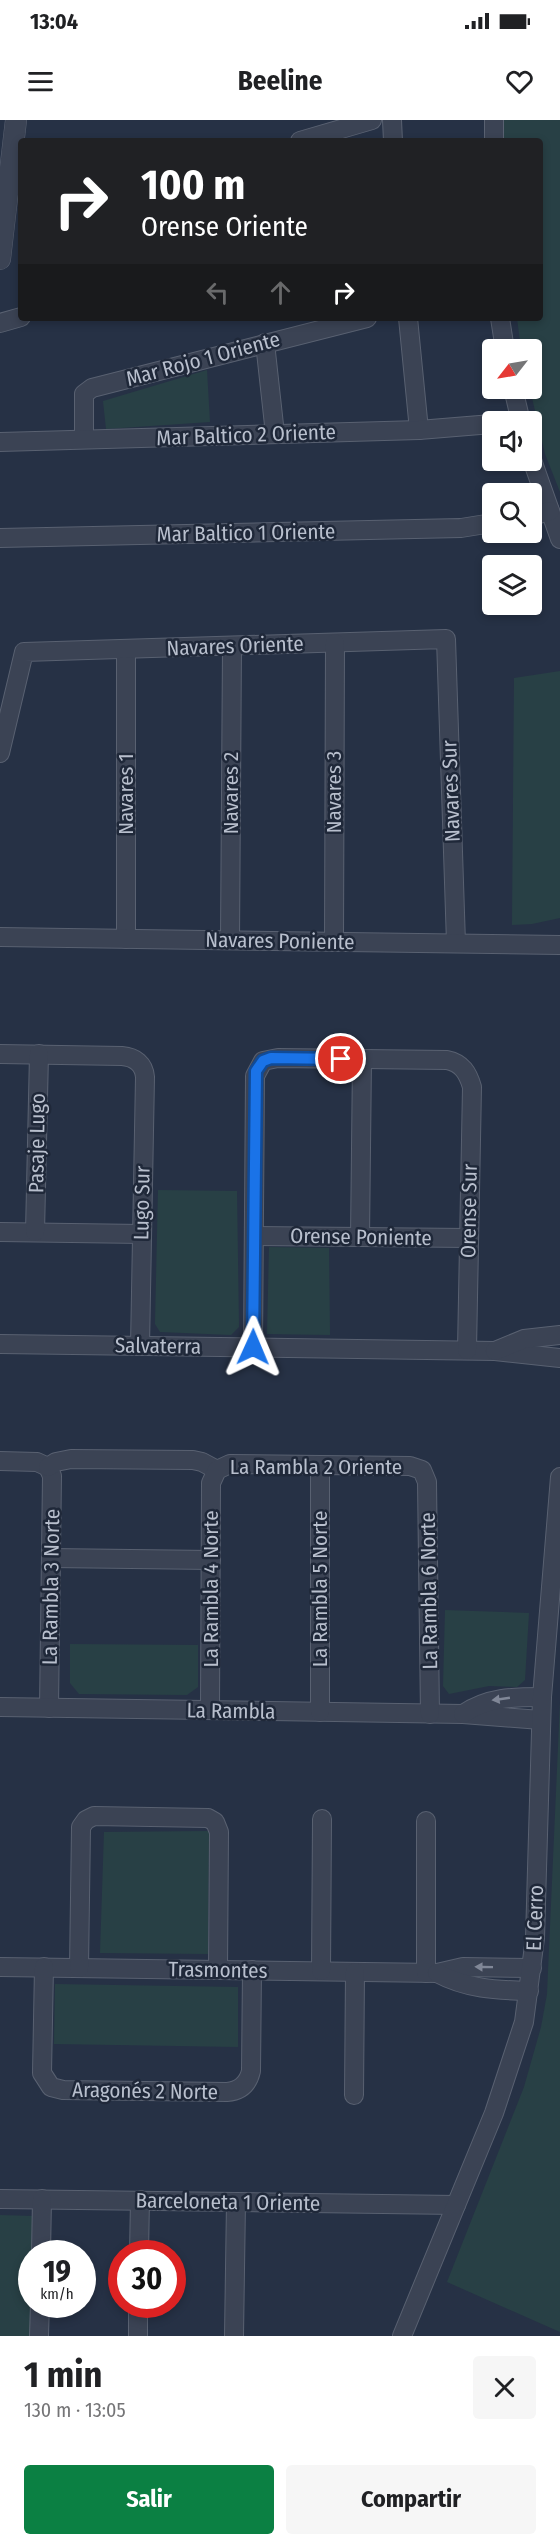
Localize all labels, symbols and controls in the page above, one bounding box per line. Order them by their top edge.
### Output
text: 13:04 [30,8,78,35]
icon: menu [24,65,57,98]
text: Beeline [238,65,322,97]
icon: heart [503,65,536,98]
text: 100 m [141,160,245,210]
icon: right [42,162,120,240]
text: Orense Oriente [141,211,308,243]
icon: left [201,276,234,309]
icon: ahead [264,276,297,309]
icon: right [327,276,360,309]
street label: Mar Rojo 1 Oriente [123,326,283,392]
north arrow [482,339,542,399]
map controls [482,339,542,615]
button: sound [482,411,542,471]
street label: Mar Baltico 2 Oriente [156,419,336,451]
button: search [482,483,542,543]
street label: Mar Baltico 1 Oriente [156,518,336,548]
button: layers [482,555,542,615]
street label: Navares Oriente [166,631,304,661]
street label: Navares Sur [436,739,466,842]
street label: Navares 3 [321,751,347,833]
street label: Navares 2 [218,752,244,834]
street label: Navares 1 [113,753,139,835]
street label: Navares Poniente [205,927,355,955]
pin [315,1033,366,1084]
icon: arrive [324,1042,357,1075]
street label: Pasaje Lugo [23,1093,51,1193]
street label: Orense Sur [455,1163,483,1258]
street label: Lugo Sur [128,1165,156,1240]
street label: Orense Poniente [290,1223,432,1251]
position arrow [221,1315,285,1379]
street label: Salvaterra [115,1332,201,1360]
street label: La Rambla 2 Oriente [230,1454,402,1480]
street label: La Rambla 3 Norte [37,1509,65,1665]
street label: La Rambla 4 Norte [198,1510,224,1668]
street label: La Rambla 5 Norte [307,1511,333,1667]
street label: La Rambla 6 Norte [415,1512,443,1670]
one-way arrow [491,1694,510,1703]
street label: La Rambla [186,1697,276,1725]
street label: El Cerro [521,1885,549,1951]
street label: Trasmontes [168,1956,268,1984]
one-way arrow [475,1962,494,1972]
street label: Aragonés 2 Norte [72,2077,218,2105]
street label: Barceloneta 1 Oriente [135,2187,321,2217]
speed limit sign: 30 [108,2240,186,2318]
text: 19 [43,2254,71,2290]
text: km/h [40,2285,74,2303]
text: 1 min [24,2353,102,2397]
button: close [473,2356,536,2419]
text: 130 m · 13:05 [24,2398,126,2422]
button: Salir [24,2465,274,2534]
button: Compartir [286,2465,536,2534]

